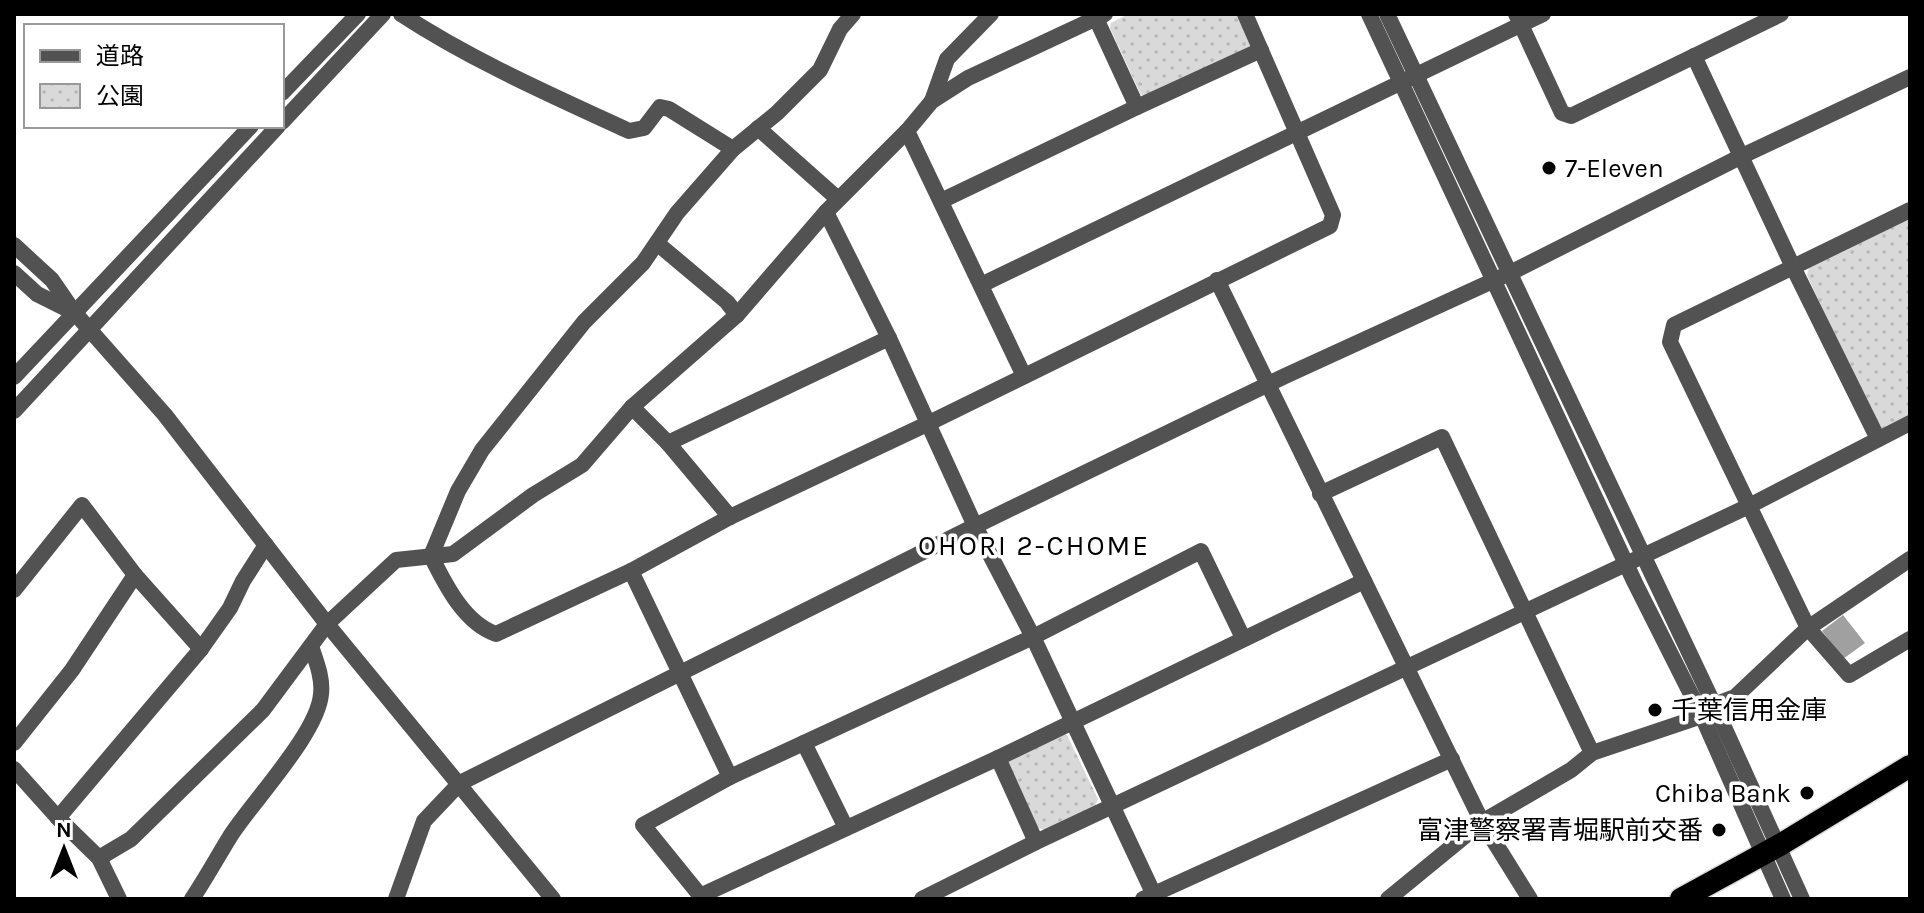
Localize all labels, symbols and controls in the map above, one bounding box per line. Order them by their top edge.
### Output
legend [24,24,284,128]
text: 道路 [96,42,144,70]
text: 公園 [96,82,144,110]
place label: 7-Eleven [1565,153,1664,184]
marker: 7-Eleven [1540,159,1558,177]
district label: OHORI 2-CHOME [918,529,1150,562]
place label: 千葉信用金庫 [1671,695,1827,726]
marker: 千葉信用金庫 [1646,701,1664,719]
place label: Chiba Bank [1655,778,1791,809]
marker: Chiba Bank [1798,784,1816,802]
north arrow [24,809,104,889]
place label: 富津警察署青堀駅前交番 [1417,815,1703,846]
text: N [56,817,72,843]
marker: 富津警察署青堀駅前交番 [1710,821,1728,839]

